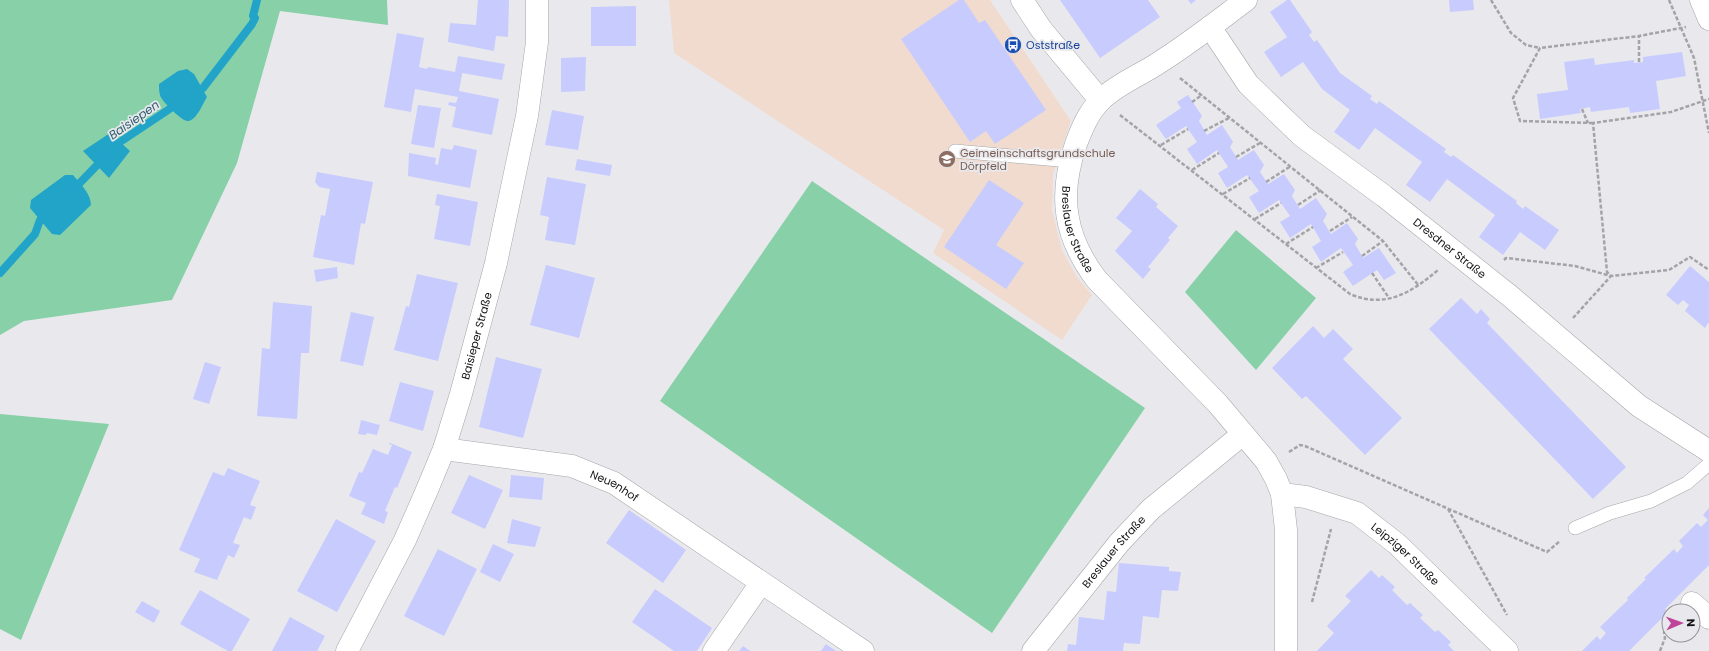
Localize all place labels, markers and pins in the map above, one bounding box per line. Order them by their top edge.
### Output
bus stop icon: Oststraße [1003,35,1023,55]
place label: Oststraße [1026,37,1080,53]
place label: Geimeinschaftsgrundschule Dörpfeld [960,145,1115,174]
school or university icon: Geimeinschaftsgrundschule Dörpfeld [937,149,957,169]

